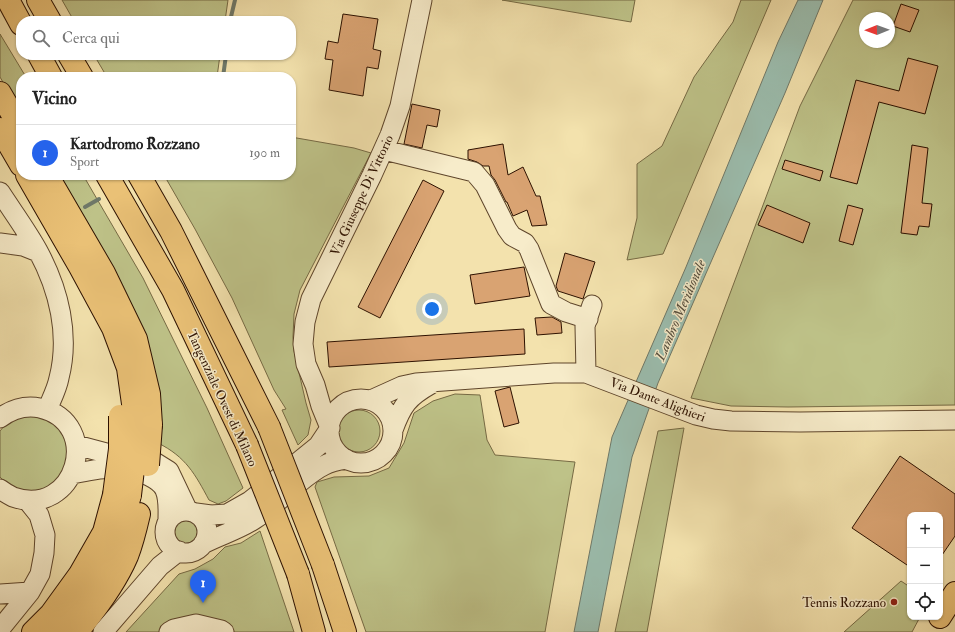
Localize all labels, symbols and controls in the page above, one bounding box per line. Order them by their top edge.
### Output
north arrow [859,12,895,48]
search box [16,16,296,60]
icon: search [30,27,52,49]
text: Cerca qui [62,29,120,48]
text: Vicino [32,88,77,109]
street label: Via Giuseppe Di Vittorio [327,133,398,259]
text: Kartodromo Rozzano [70,135,200,154]
text: 1 [43,145,47,161]
text: 190 m [249,145,280,161]
text: Sport [70,154,99,170]
water label: Lambro Meridionale [651,257,709,364]
your location [422,299,442,319]
street label: Tangenziale Ovest di Milano [183,328,261,469]
street label: Via Dante Alighieri [608,374,708,426]
map controls [907,512,943,620]
button: + [907,512,943,548]
button: − [907,548,943,584]
pin: 1 [190,570,216,603]
button: locate [907,584,943,620]
place label: Tennis Rozzano [802,595,886,611]
marker: Tennis Rozzano [889,597,899,607]

